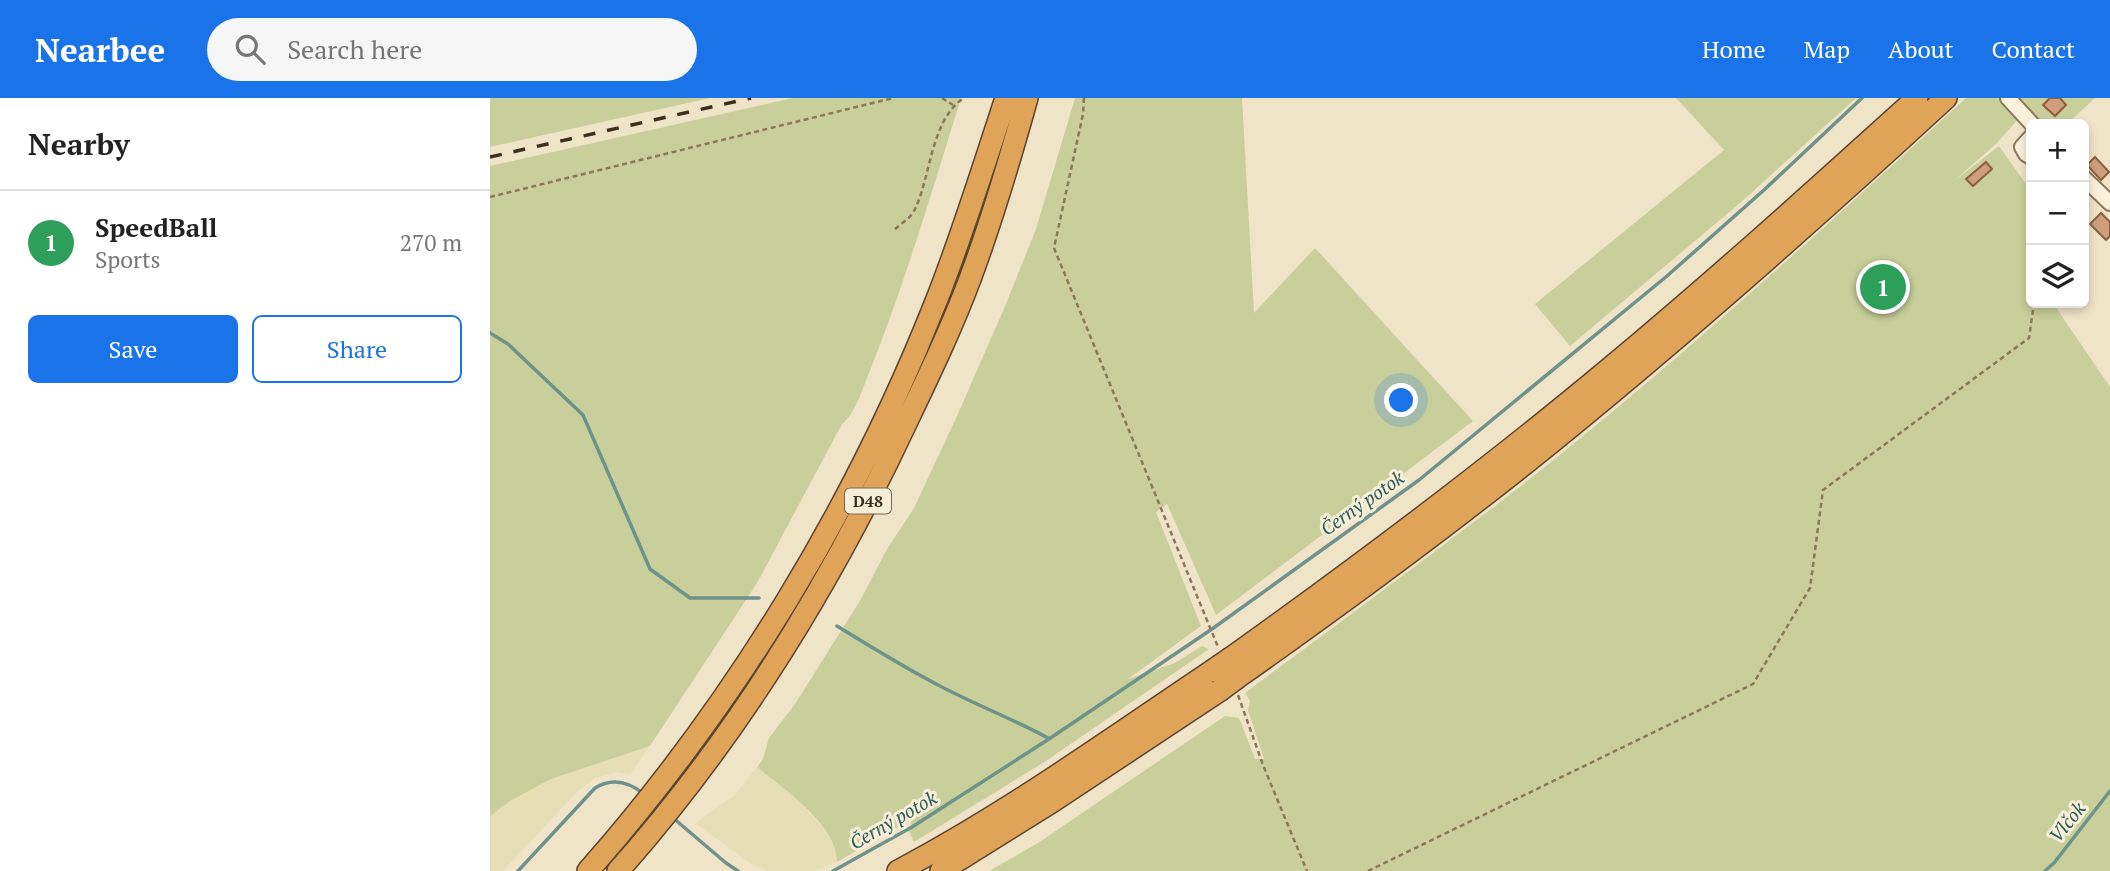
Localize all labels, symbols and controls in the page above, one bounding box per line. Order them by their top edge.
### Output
search box [207,18,697,81]
text: Nearbee [35,28,165,71]
icon: search [231,30,269,68]
text: Search here [287,32,422,66]
text: Home [1702,33,1766,65]
text: Map [1804,33,1850,65]
text: About [1888,33,1954,65]
text: Contact [1992,33,2075,65]
map controls [2026,119,2089,308]
button: + [2026,119,2089,182]
text: Nearby [28,124,130,164]
button: − [2026,182,2089,245]
text: SpeedBall [95,210,217,244]
text: 1 [45,227,58,258]
text: 270 m [400,227,462,258]
text: Sports [95,244,160,275]
button: layers [2026,245,2089,308]
pin: 1 [1860,261,1906,313]
button: Save [28,315,238,383]
button: Share [252,315,462,383]
your location [1384,383,1418,417]
water label: Černý potok [1315,464,1409,541]
road number: D48 [845,488,891,514]
water label: Černý potok [845,784,942,855]
water label: Vlčok [2043,796,2091,847]

